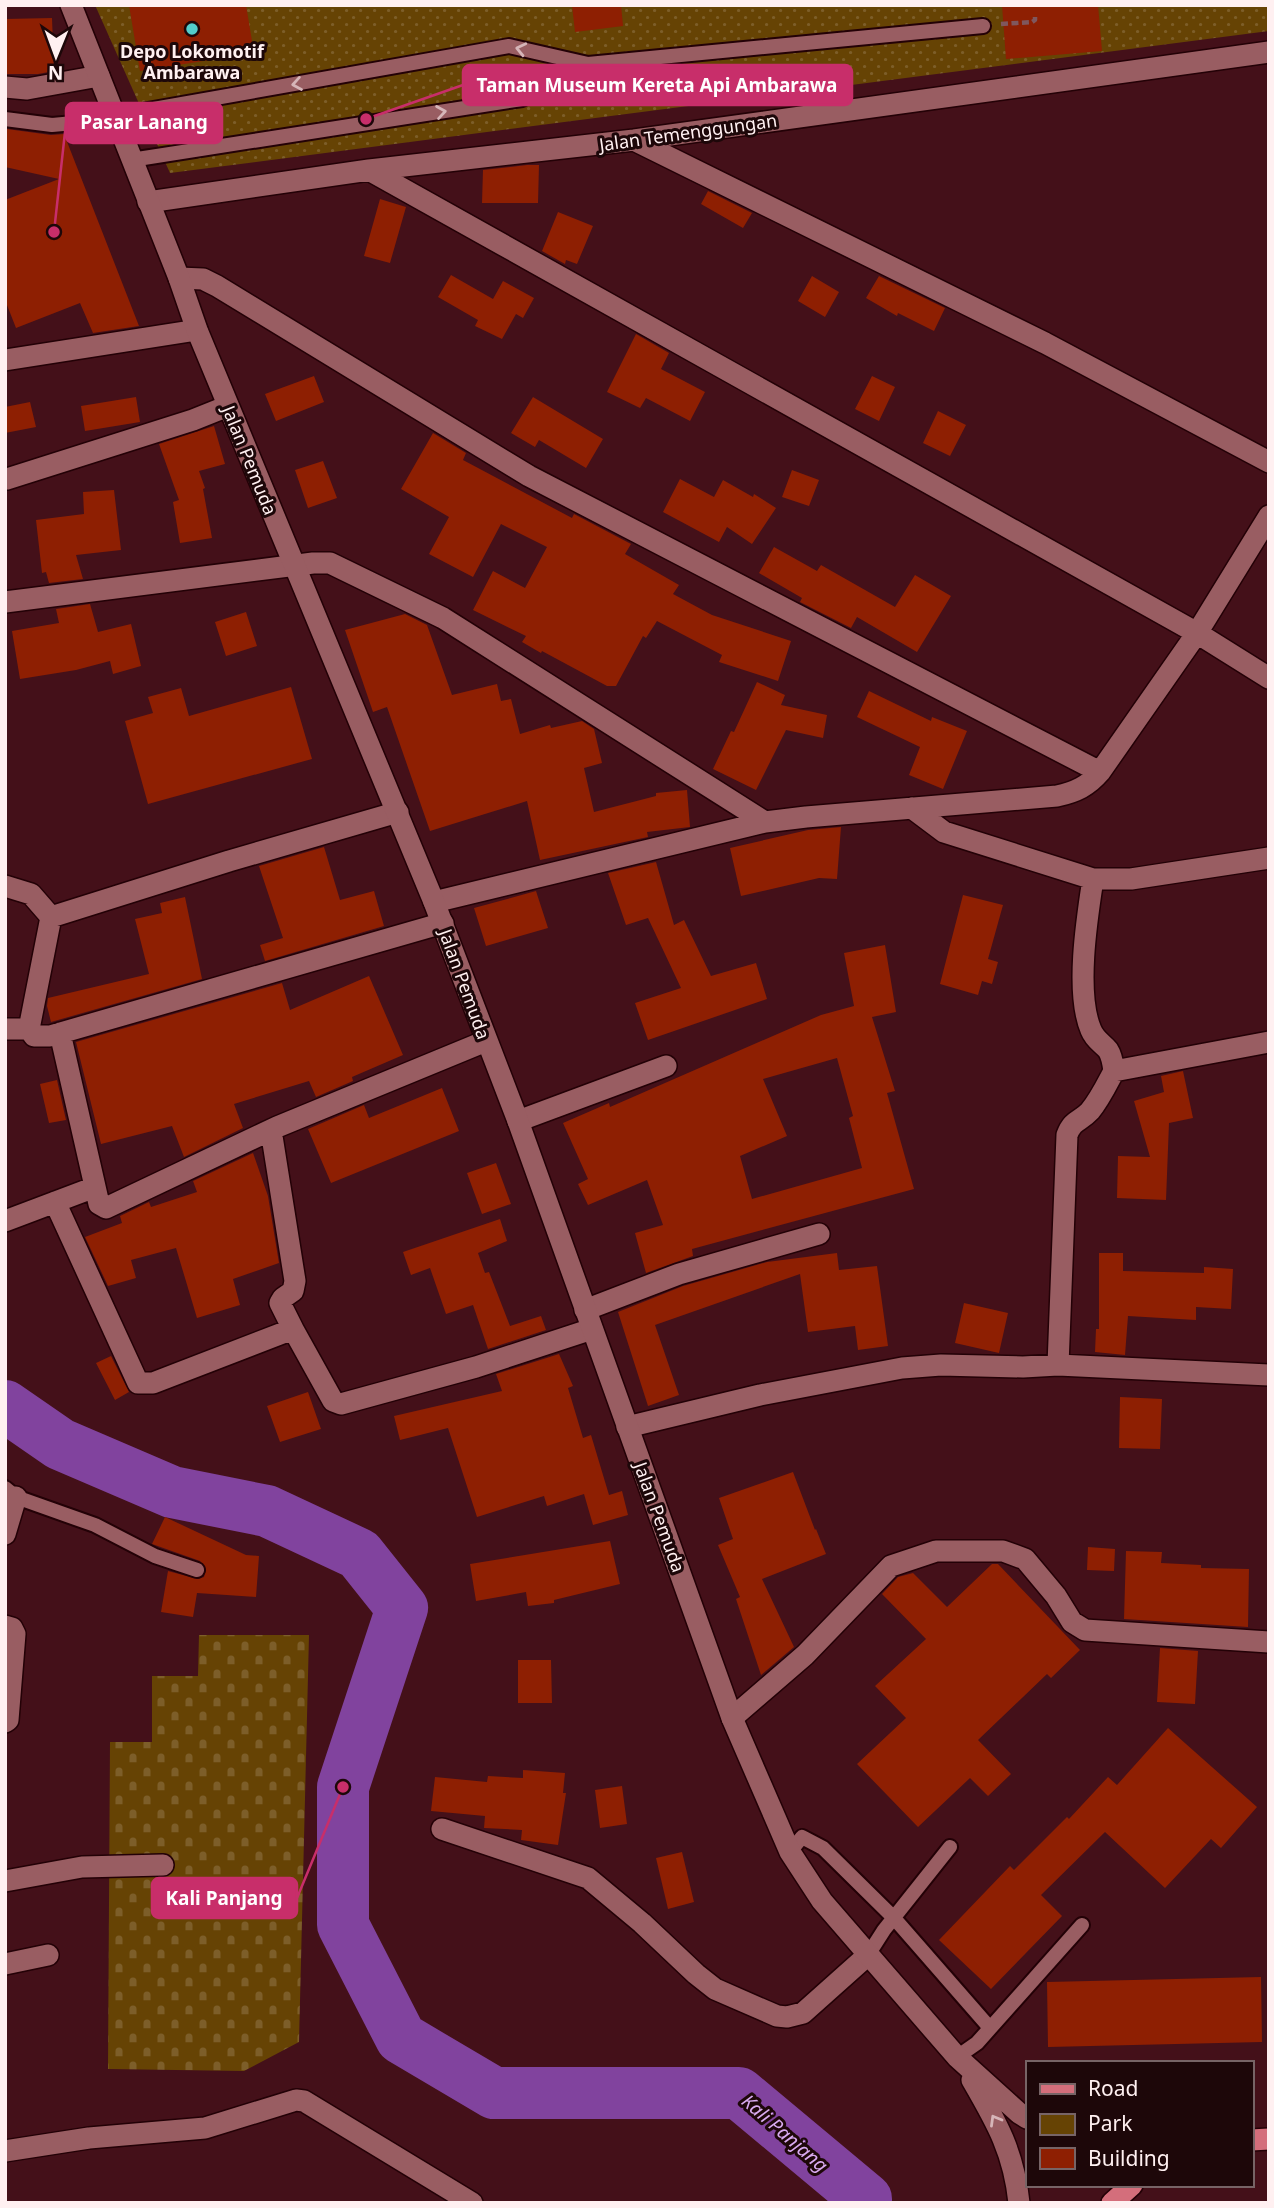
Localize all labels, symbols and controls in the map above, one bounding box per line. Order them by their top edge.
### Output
north arrow [21,21,91,91]
marker: Depo Lokomotif Ambarawa [184,21,200,37]
place label: Depo Lokomotif Ambarawa [120,39,265,84]
one-way arrow [515,43,527,57]
text: N [48,60,64,86]
callout: Taman Museum Kereta Api Ambarawa [463,65,852,105]
text: Taman Museum Kereta Api Ambarawa [477,72,837,98]
one-way arrow [292,75,304,90]
callout: Pasar Lanang [66,103,222,143]
one-way arrow [435,105,447,120]
street label: Jalan Temenggungan [596,108,778,157]
text: Pasar Lanang [80,109,208,135]
street label: Jalan Pemuda [216,400,283,518]
street label: Jalan Pemuda [433,924,496,1042]
street label: Jalan Pemuda [628,1457,691,1575]
callout: Kali Panjang [152,1878,297,1918]
text: Kali Panjang [165,1885,283,1911]
legend [1026,2061,1253,2187]
text: Road [1088,2074,1138,2102]
water label: Kali Panjang [736,2088,834,2178]
text: Park [1088,2109,1133,2137]
one-way arrow [990,2114,1003,2127]
text: Building [1088,2144,1170,2172]

